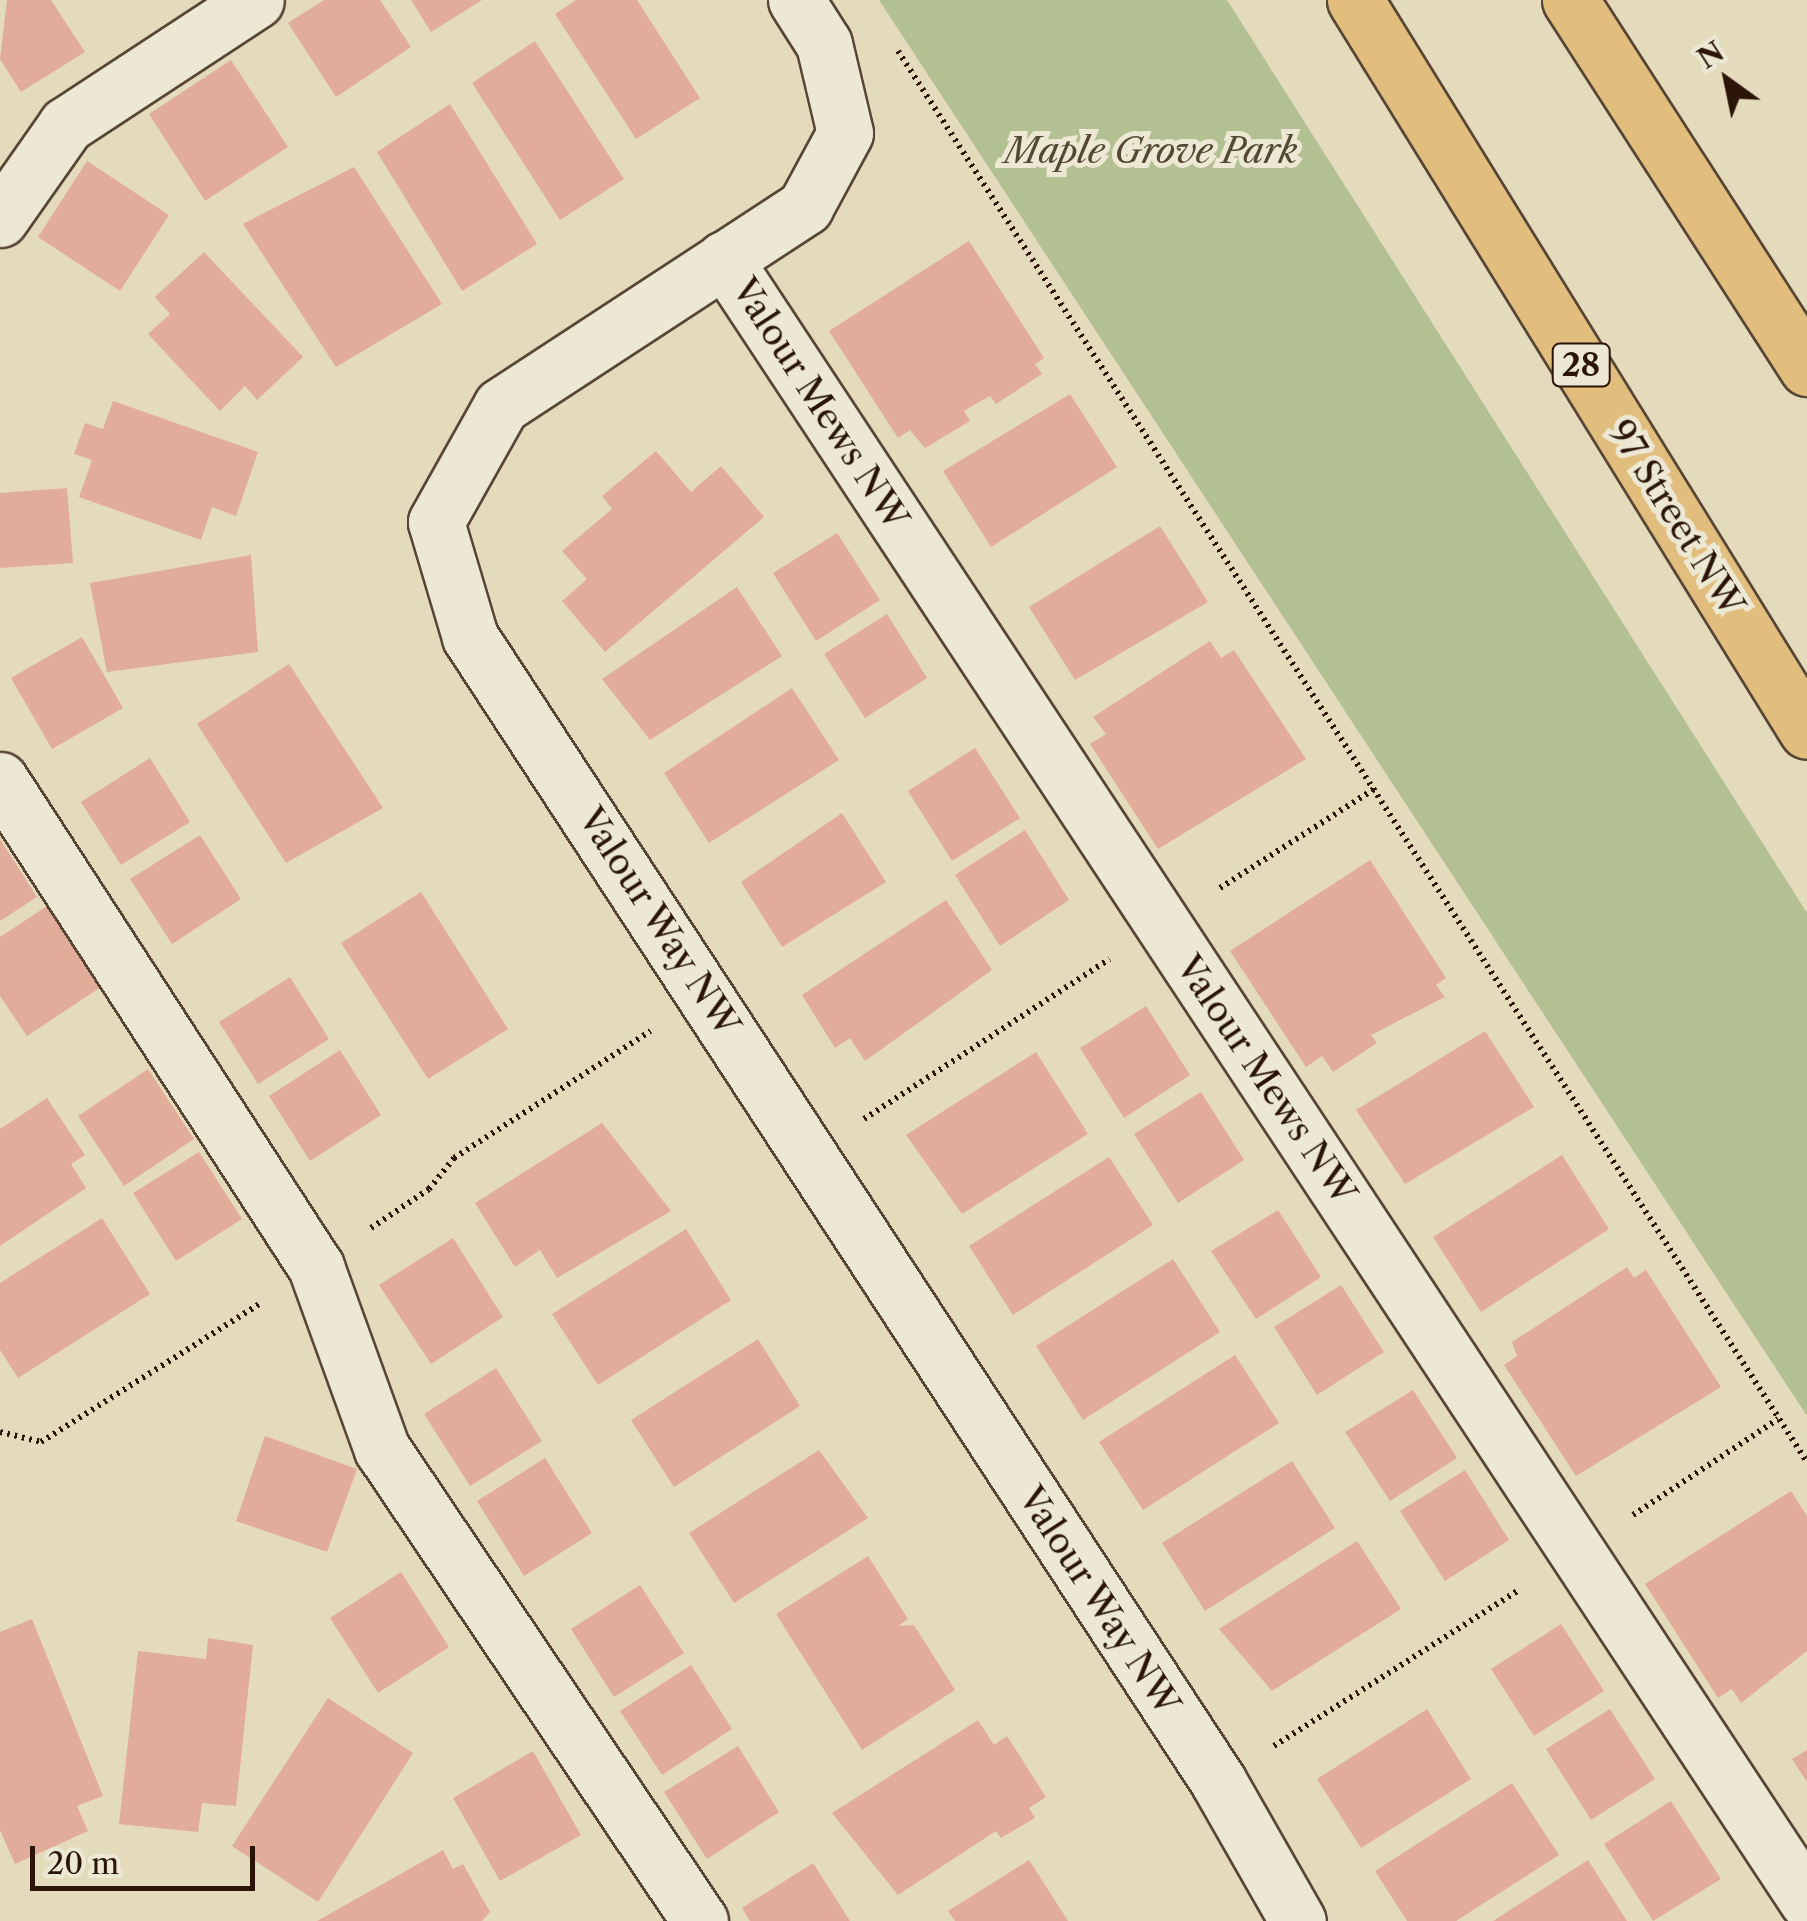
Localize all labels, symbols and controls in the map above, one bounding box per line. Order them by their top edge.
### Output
north arrow [1677,30,1777,130]
text: N [1691,34,1730,76]
park label: Maple Grove Park [1005,130,1297,172]
street label: Valour Mews NW [723,270,917,538]
road number: 28 [1551,338,1611,392]
street label: 97 Street NW [1599,412,1753,624]
street label: Valour Way NW [569,799,749,1045]
street label: Valour Mews NW [1167,947,1365,1213]
street label: Valour Way NW [1009,1478,1189,1724]
scale bar [35,1826,260,1888]
text: 20 m [47,1845,119,1882]

